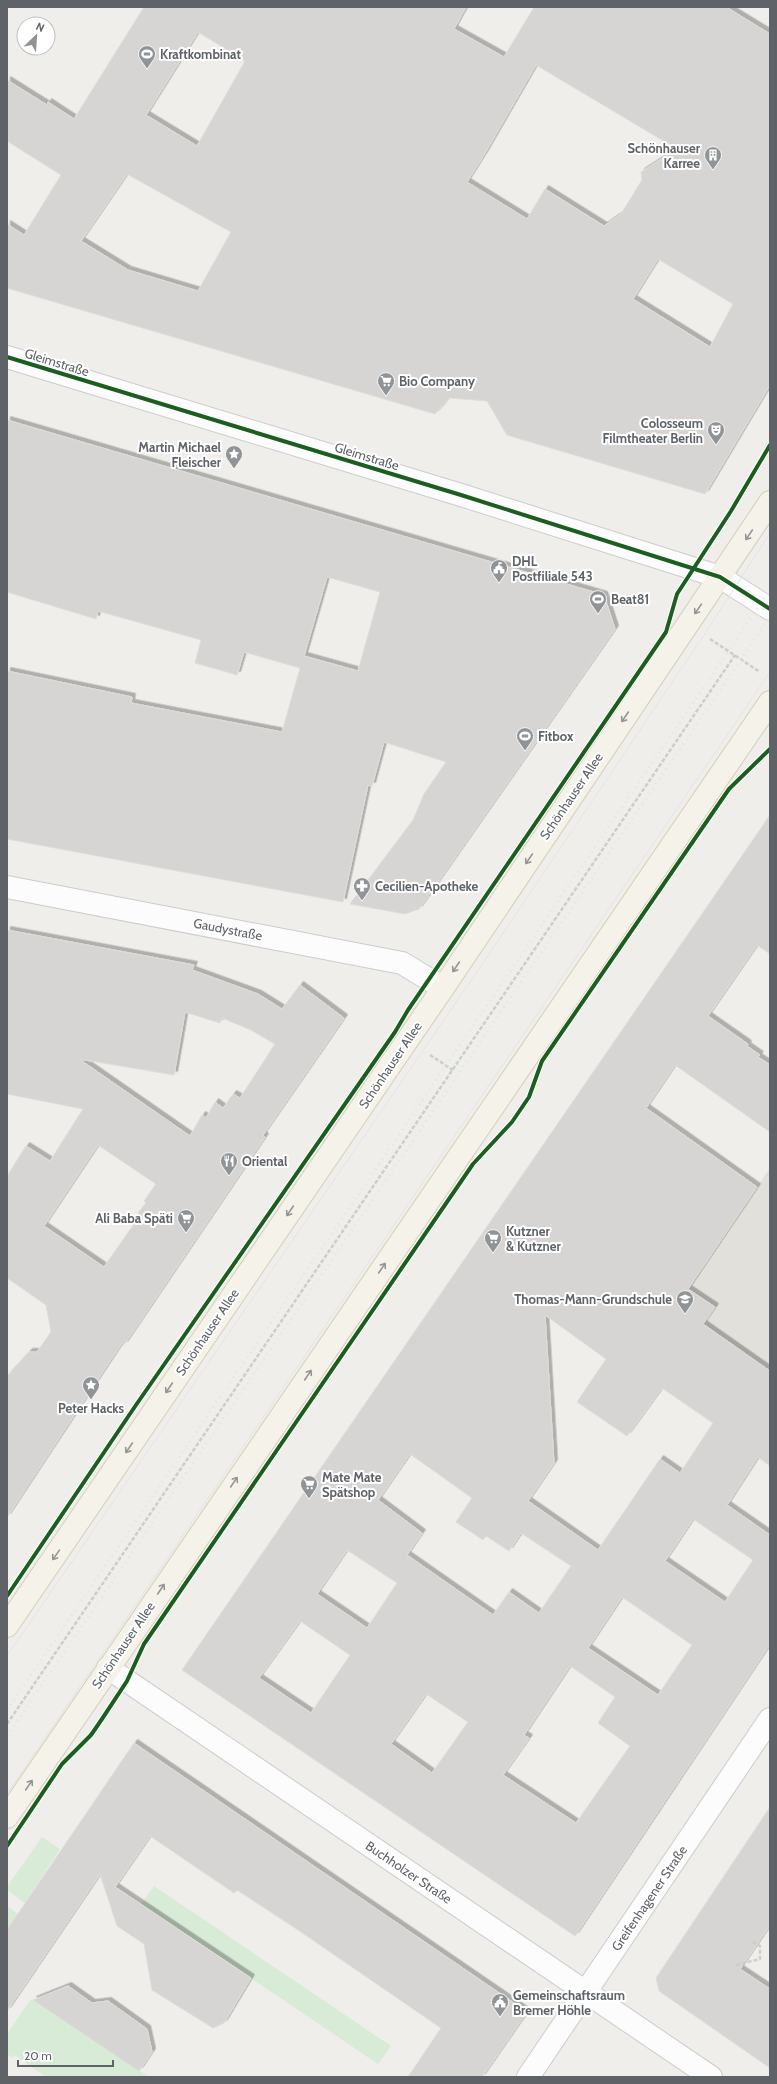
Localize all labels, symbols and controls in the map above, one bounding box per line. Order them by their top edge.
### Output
north arrow [16,16,56,56]
text: N [34,19,47,35]
sports icon: Kraftkombinat [137,44,157,69]
place label: Kraftkombinat [160,46,241,62]
place label: Schönhauser Karree [628,140,701,171]
building icon: Schönhauser Karree [703,145,723,170]
street label: Gleimstraße [23,345,92,379]
supermarket icon: Bio Company [376,371,396,396]
place label: Bio Company [399,373,475,389]
place label: Colosseum Filmtheater Berlin [603,415,703,446]
theatre icon: Colosseum Filmtheater Berlin [706,420,726,445]
place label: Martin Michael Fleischer [138,439,222,470]
street label: Gleimstraße [333,439,402,473]
place icon: Martin Michael Fleischer [224,444,244,469]
one-way arrow [745,529,753,540]
place label: DHL Postfiliale 543 [512,553,593,584]
public building icon: DHL Postfiliale 543 [489,558,509,583]
sports icon: Beat81 [588,589,608,614]
place label: Beat81 [611,591,649,607]
one-way arrow [694,603,702,614]
one-way arrow [621,711,629,722]
sports icon: Fitbox [515,726,535,751]
place label: Fitbox [538,728,574,744]
street label: Schönhauser Allee [536,749,606,843]
one-way arrow [525,854,533,865]
pharmacy icon: Cecilien-Apotheke [352,876,372,901]
place label: Cecilien-Apotheke [375,878,479,894]
street label: Gaudystraße [192,915,264,944]
one-way arrow [452,962,461,973]
street label: Schönhauser Allee [355,1018,425,1112]
restaurant icon: Oriental [219,1151,239,1176]
place label: Oriental [242,1153,288,1169]
one-way arrow [286,1205,294,1216]
supermarket icon: Ali Baba Späti [176,1208,196,1233]
place label: Ali Baba Späti [95,1210,173,1226]
place label: Kutzner & Kutzner [506,1223,561,1254]
supermarket icon: Kutzner & Kutzner [483,1228,503,1253]
one-way arrow [378,1263,386,1274]
street label: Schönhauser Allee [172,1285,242,1379]
school or university icon: Thomas-Mann-Grundschule [675,1289,695,1314]
place label: Thomas-Mann-Grundschule [514,1291,672,1307]
one-way arrow [304,1370,312,1381]
place icon: Peter Hacks [81,1375,101,1400]
one-way arrow [165,1382,173,1394]
place label: Peter Hacks [58,1400,125,1416]
one-way arrow [125,1442,133,1453]
place label: Mate Mate Spätshop [322,1469,382,1500]
supermarket icon: Mate Mate Spätshop [299,1474,319,1499]
one-way arrow [231,1476,239,1488]
one-way arrow [52,1549,60,1560]
one-way arrow [157,1584,165,1595]
street label: Schönhauser Allee [88,1598,158,1692]
one-way arrow [25,1779,33,1790]
street label: Buchholzer Straße [363,1837,455,1907]
street label: Greifenhagener Straße [608,1842,690,1954]
place label: Gemeinschaftsraum Bremer Höhle [513,1987,625,2018]
public building icon: Gemeinschaftsraum Bremer Höhle [490,1992,510,2017]
scale bar [18,2042,113,2068]
text: 20 m [24,2048,52,2063]

